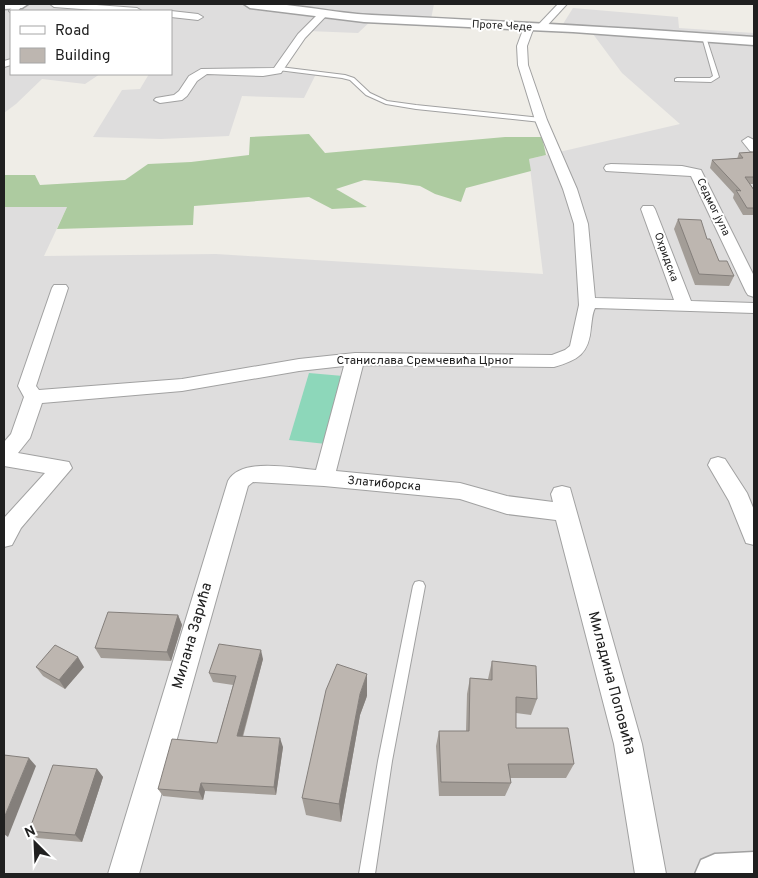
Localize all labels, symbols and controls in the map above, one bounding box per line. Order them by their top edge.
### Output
legend [10,10,172,75]
street label: Проте Чеде [472,17,533,35]
text: Road [55,22,90,41]
text: Building [55,47,110,66]
street label: Седмог јула [693,176,733,238]
street label: Охридска [651,230,681,284]
street label: Станислава Сремчевића Црног [337,353,513,369]
street label: Златиборска [347,473,421,495]
street label: Милана Зарића [169,580,217,692]
street label: Миладина Поповића [583,609,639,757]
north arrow [10,818,60,868]
text: N [22,823,38,842]

